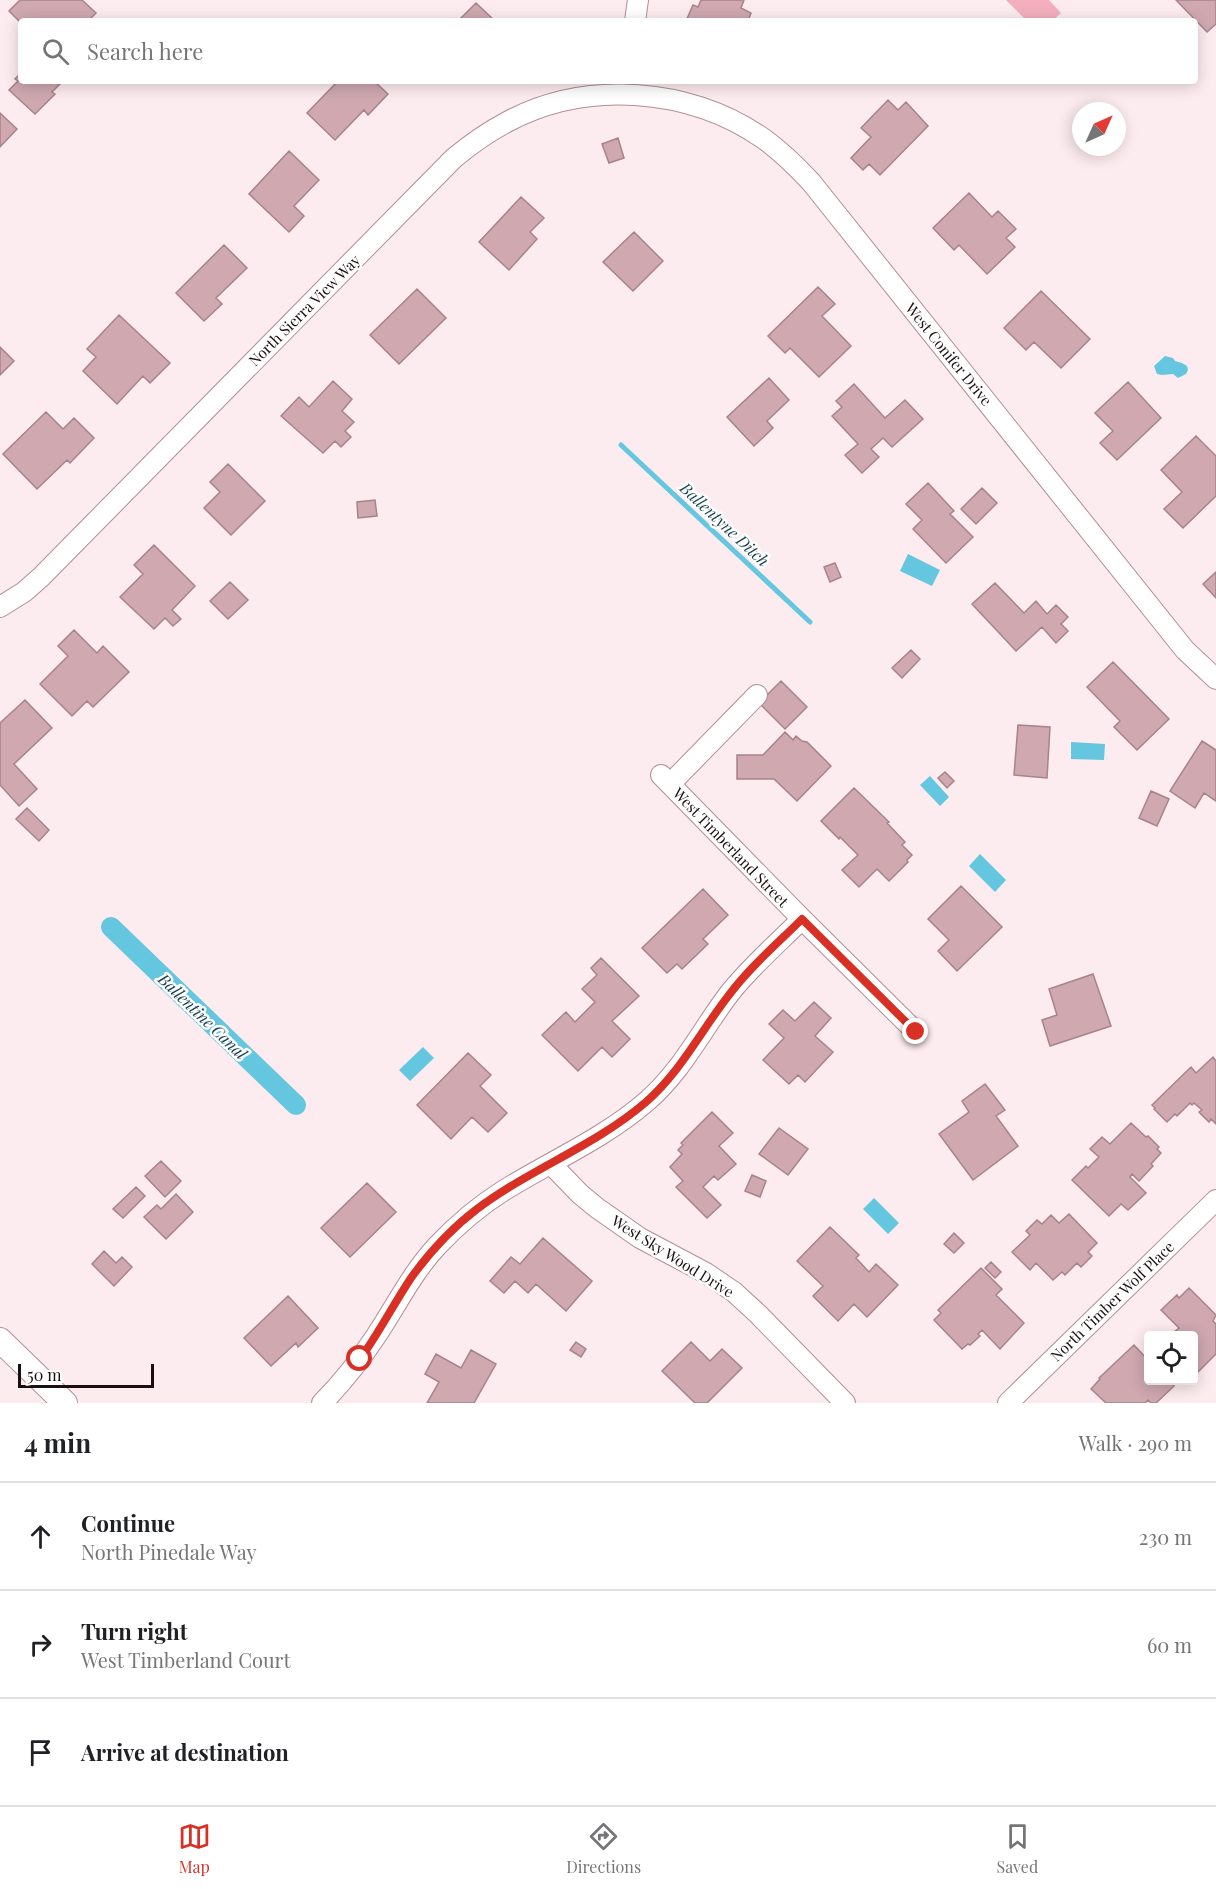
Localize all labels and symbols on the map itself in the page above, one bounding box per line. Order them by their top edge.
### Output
north arrow [1072,102,1126,156]
street label: North Sierra View Way [244,250,364,370]
street label: West Conifer Drive [901,298,997,410]
water label: Ballentyne Ditch [675,477,774,571]
street label: West Timberland Street [668,782,794,911]
water label: Ballentine Canal [154,968,252,1064]
route end [902,1018,928,1044]
street label: West Sky Wood Drive [607,1210,738,1302]
street label: North Timber Wolf Place [1046,1237,1178,1365]
route start [346,1345,372,1371]
scale bar [18,1361,154,1388]

